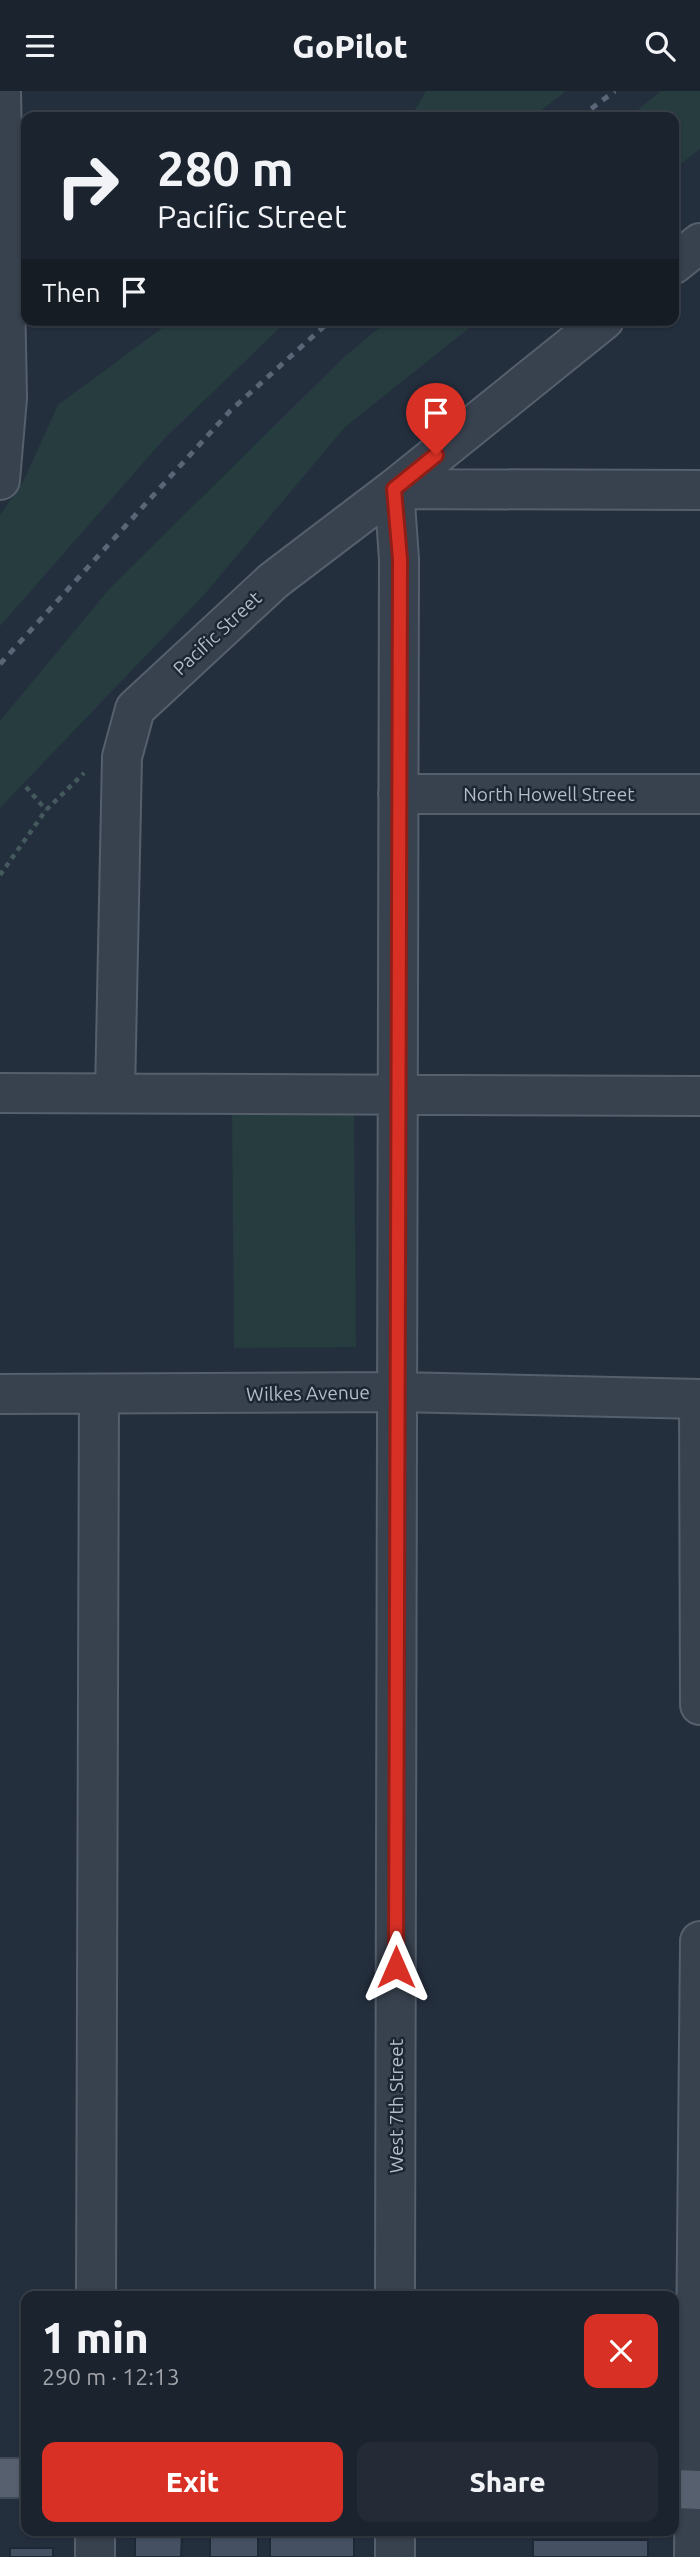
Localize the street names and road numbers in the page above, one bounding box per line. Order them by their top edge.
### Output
street label: Pacific Street [168,586,266,679]
street label: North Howell Street [463,783,635,805]
street label: Wilkes Avenue [246,1381,370,1405]
street label: West 7th Street [385,2038,407,2173]

